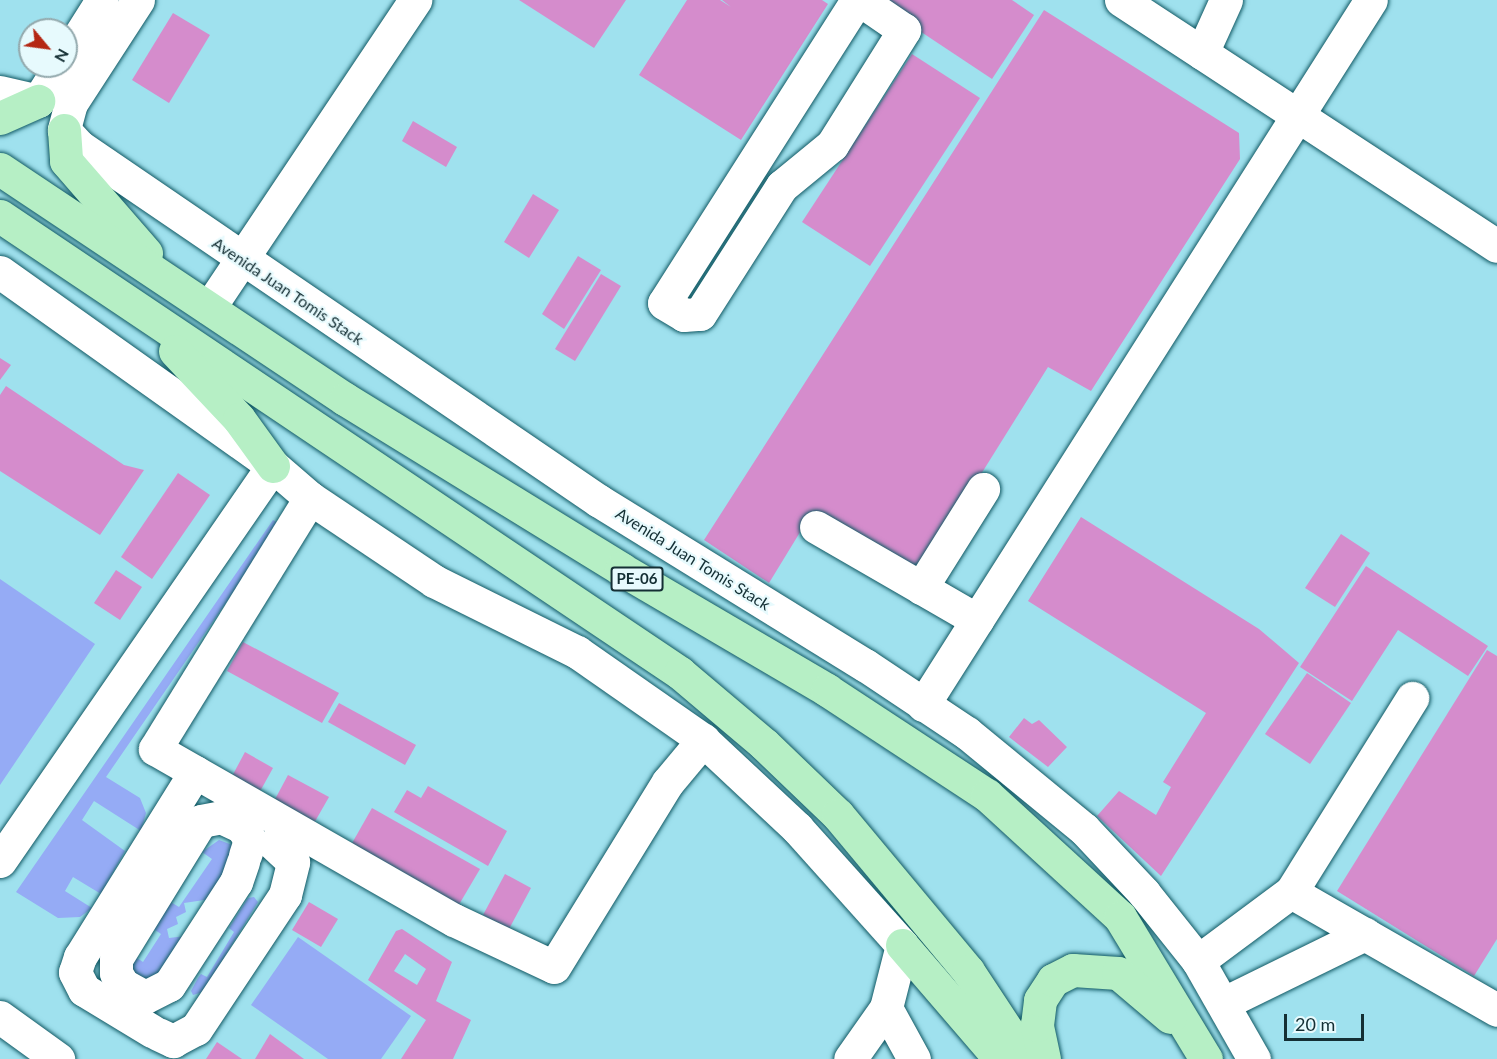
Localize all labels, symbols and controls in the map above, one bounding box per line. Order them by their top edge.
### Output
north arrow [18,18,78,78]
text: N [51,46,74,66]
street label: Avenida Juan Tomis Stack [208,233,368,349]
street label: Avenida Juan Tomis Stack [612,503,774,615]
road number: PE-06 [610,567,664,591]
scale bar [1287,1002,1366,1040]
text: 20 m [1295,1013,1335,1035]

